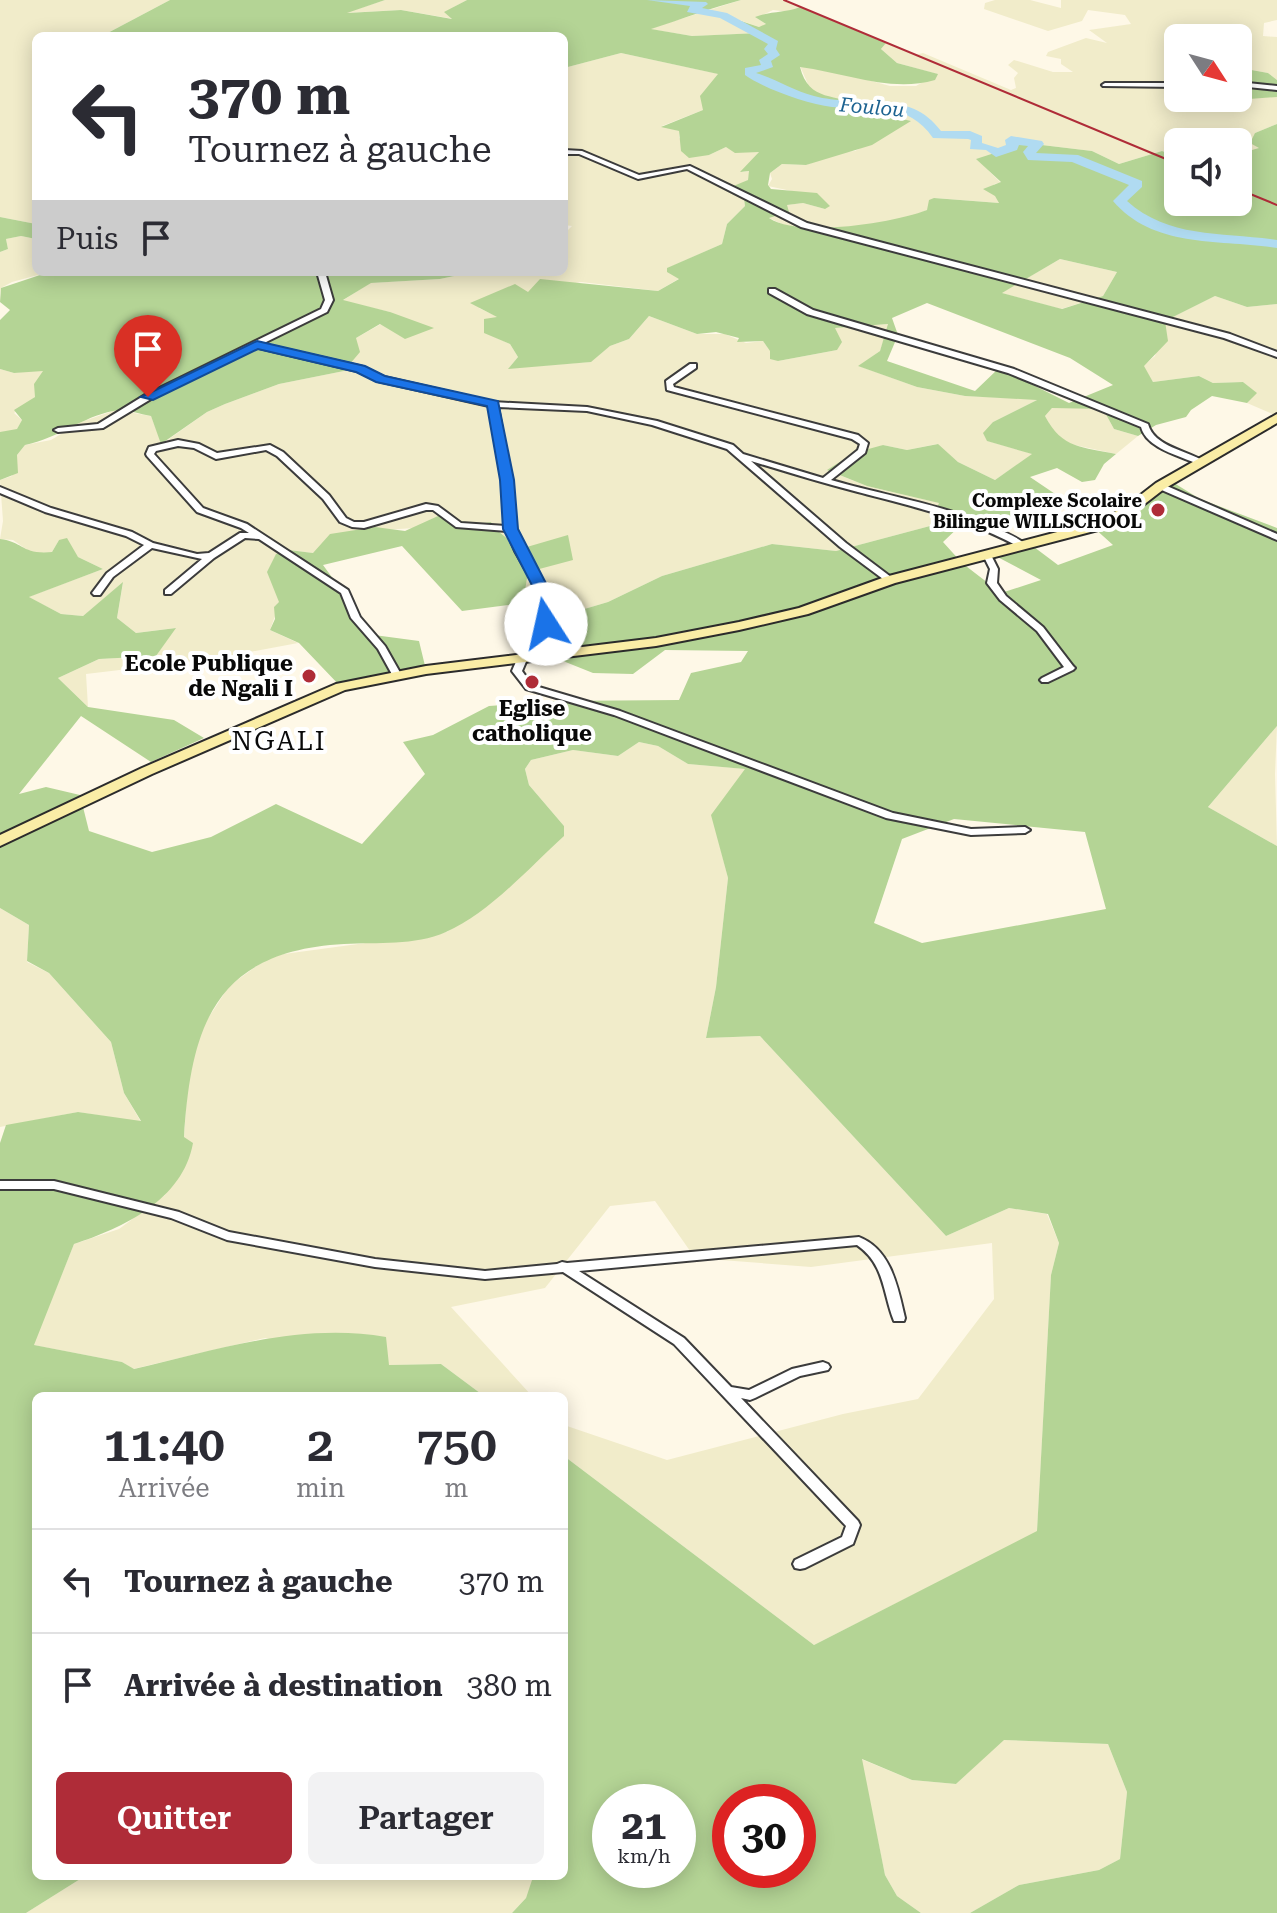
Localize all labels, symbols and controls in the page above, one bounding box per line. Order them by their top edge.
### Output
north arrow [1164,24,1252,112]
map controls [1164,24,1252,216]
text: 370 m [188,62,350,128]
icon: left [56,64,160,168]
water label: Foulou [838,92,905,122]
button: sound [1164,128,1252,216]
text: Tournez à gauche [188,129,491,171]
icon: arrive [134,216,178,260]
text: Puis [56,221,118,256]
pin [114,315,182,397]
icon: arrive [126,327,170,371]
place label: Complexe Scolaire Bilingue WILLSCHOOL [933,490,1142,532]
marker: Complexe Scolaire Bilingue WILLSCHOOL [1149,501,1167,519]
position arrow [504,582,588,666]
place label: Ecole Publique de Ngali I [125,651,293,701]
marker: Ecole Publique de Ngali I [300,667,318,685]
marker: Eglise catholique [523,673,541,691]
place label: Eglise catholique [472,696,592,746]
district label: NGALI [231,726,327,756]
text: 11:40 [103,1417,225,1473]
text: 2 [307,1417,334,1473]
text: 750 [416,1417,497,1473]
text: Arrivée [119,1473,210,1503]
text: min [296,1473,345,1503]
text: m [445,1473,468,1503]
icon: left [56,1559,100,1603]
text: Tournez à gauche [124,1564,393,1599]
text: 370 m [459,1564,544,1599]
icon: arrive [56,1663,100,1707]
text: Arrivée à destination [124,1668,443,1703]
text: 380 m [467,1668,552,1703]
button: Quitter [56,1772,292,1864]
button: Partager [308,1772,544,1864]
speed limit sign: 30 [712,1784,816,1888]
text: 21 [622,1802,666,1849]
text: km/h [617,1844,671,1868]

